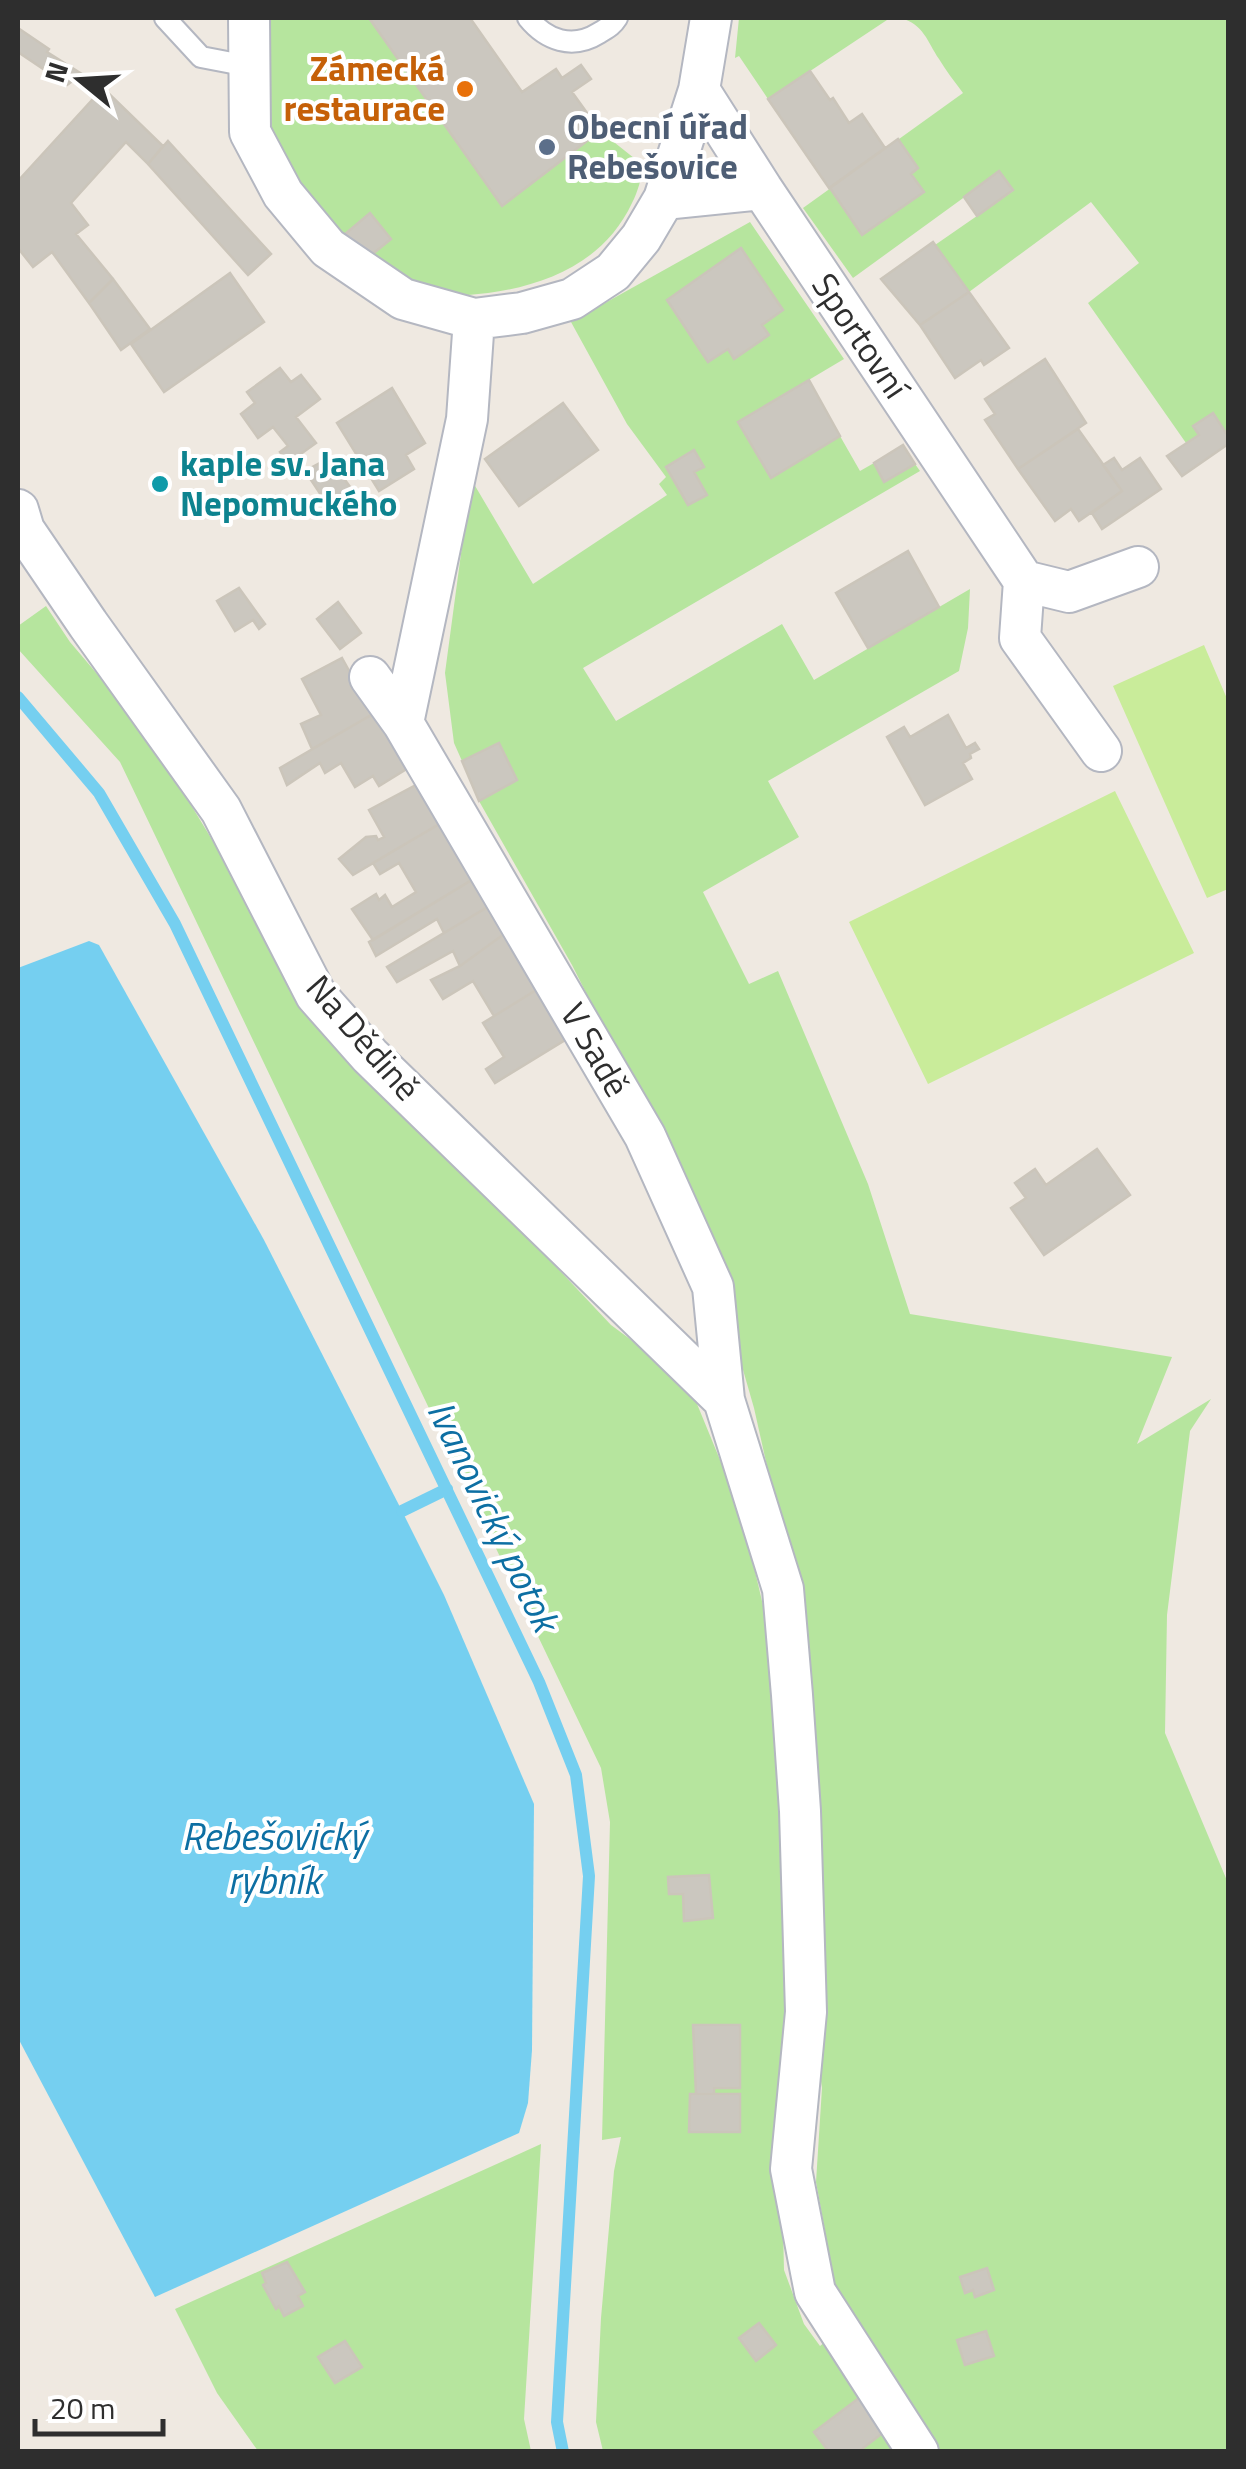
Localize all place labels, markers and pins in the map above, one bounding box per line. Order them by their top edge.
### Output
place label: Zámecká restaurace [283,41,445,135]
marker: Zámecká restaurace [454,78,476,100]
place label: Obecní úřad Rebešovice [567,99,748,193]
marker: Obecní úřad Rebešovice [536,136,558,158]
place label: kaple sv. Jana Nepomuckého [180,436,397,530]
marker: kaple sv. Jana Nepomuckého [149,473,171,495]

